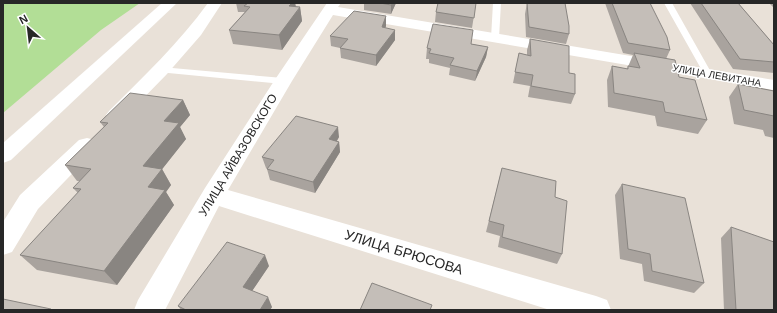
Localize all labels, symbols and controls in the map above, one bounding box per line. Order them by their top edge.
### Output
north arrow [8,8,48,48]
text: N [17,12,30,26]
street label: УЛИЦА ЛЕВИТАНА [672,62,763,89]
street label: УЛИЦА АЙВАЗОВСКОГО [195,91,280,219]
street label: УЛИЦА БРЮСОВА [343,226,466,278]

